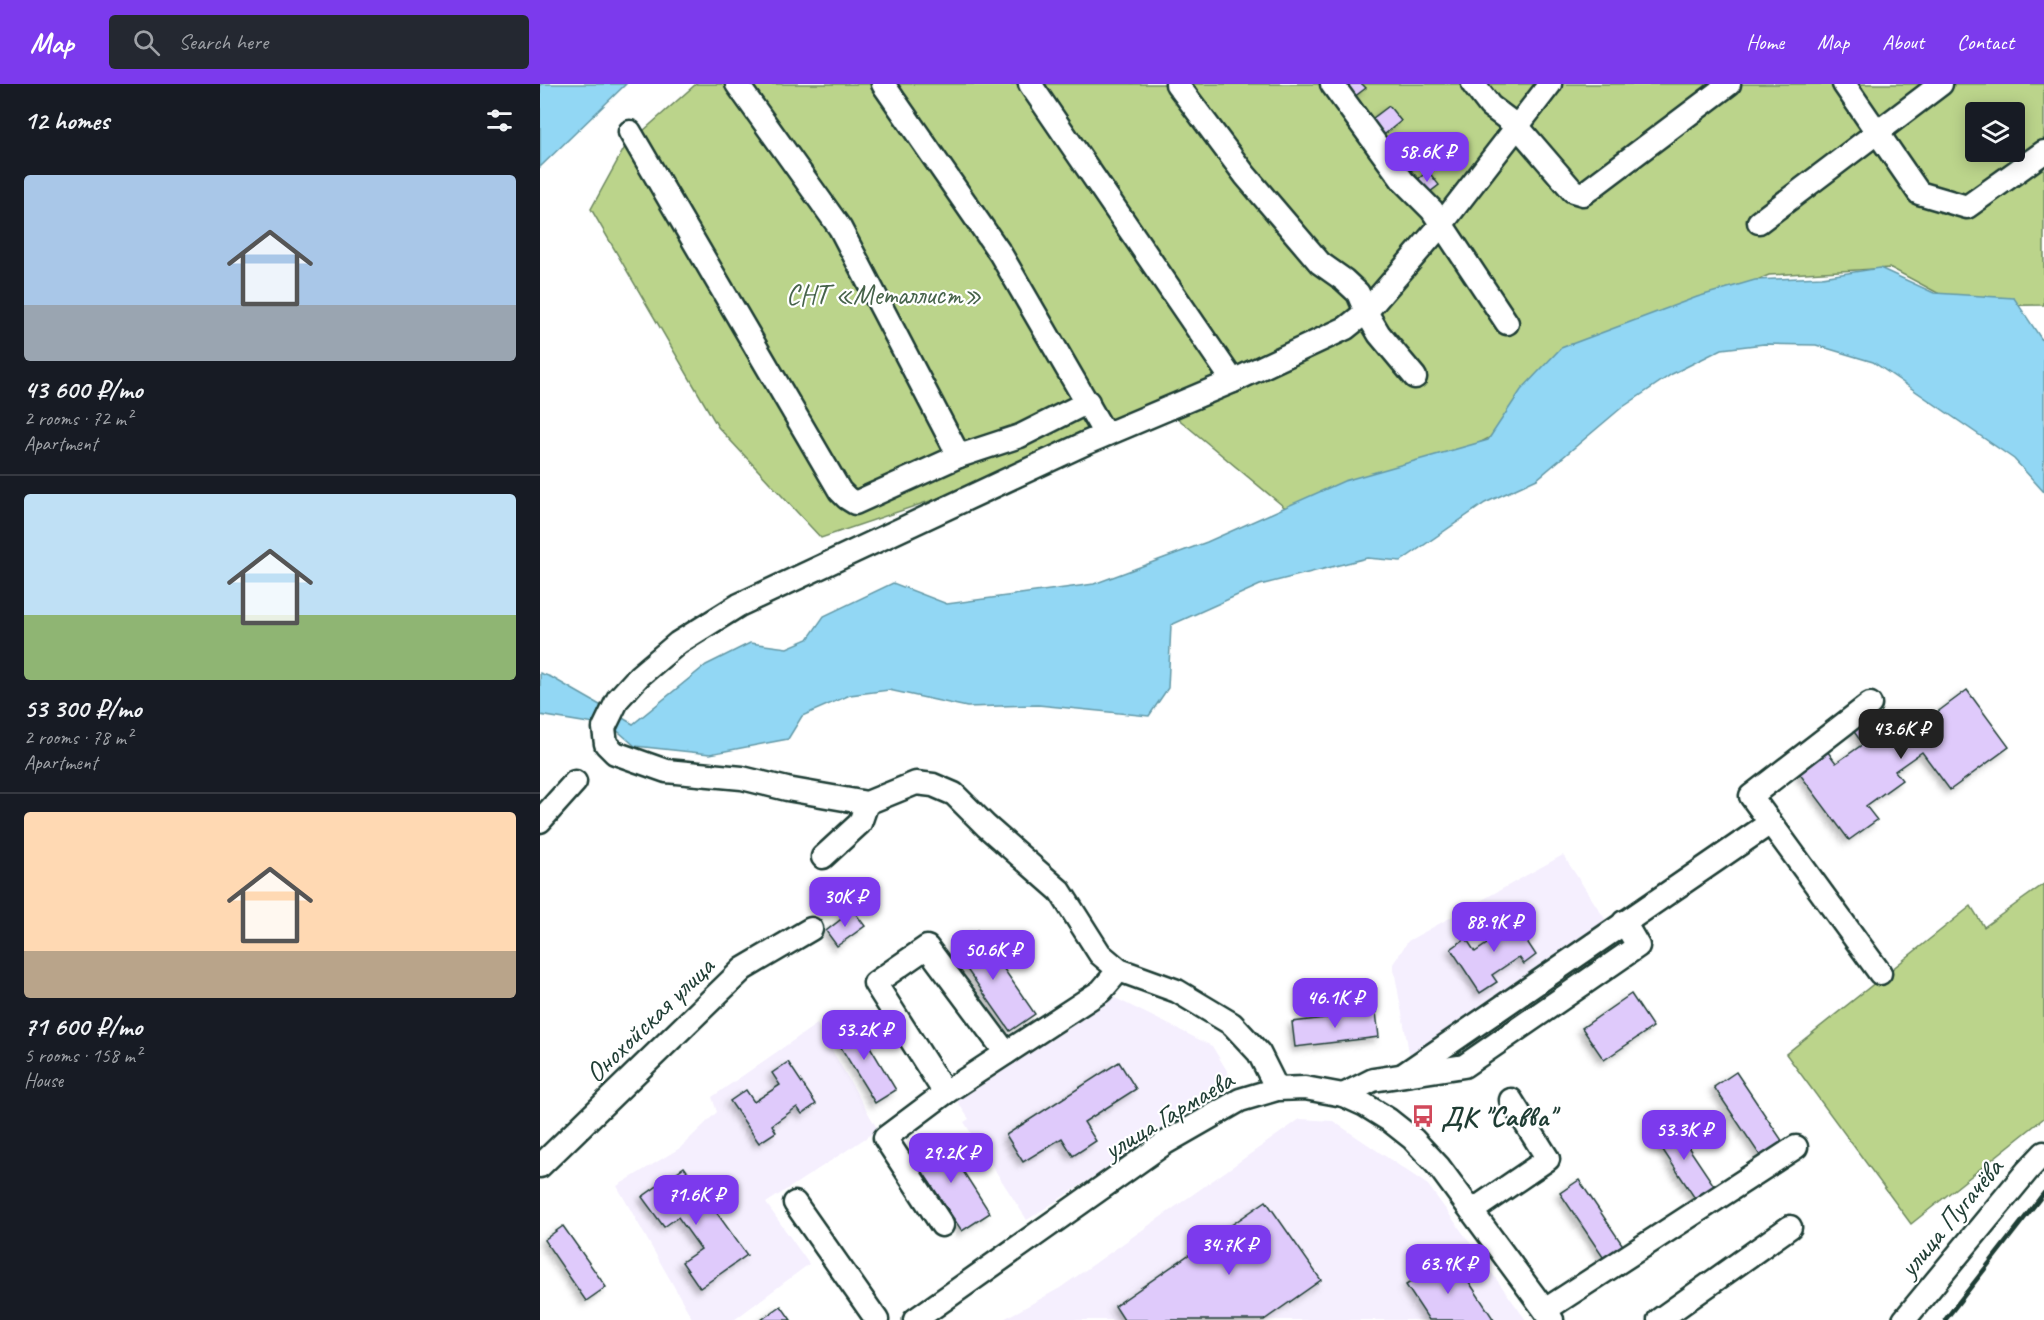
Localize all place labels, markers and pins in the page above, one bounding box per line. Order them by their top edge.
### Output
pin: 58.6K ₽ [1372,132,1482,183]
pin: 43.6K ₽ [1846,709,1956,760]
pin: 30K ₽ [803,877,887,928]
pin: 88.9K ₽ [1439,902,1549,953]
pin: 50.6K ₽ [938,930,1048,981]
pin: 46.1K ₽ [1280,978,1390,1029]
pin: 53.2K ₽ [809,1010,919,1061]
place label: ДК "Савва" [1441,1099,1561,1134]
bus stop icon: ДК "Савва" [1410,1103,1436,1129]
pin: 53.3K ₽ [1629,1110,1739,1161]
pin: 29.2K ₽ [896,1133,1006,1184]
pin: 71.6K ₽ [641,1175,751,1226]
pin: 34.7K ₽ [1174,1225,1284,1276]
pin: 63.9K ₽ [1393,1244,1503,1295]

